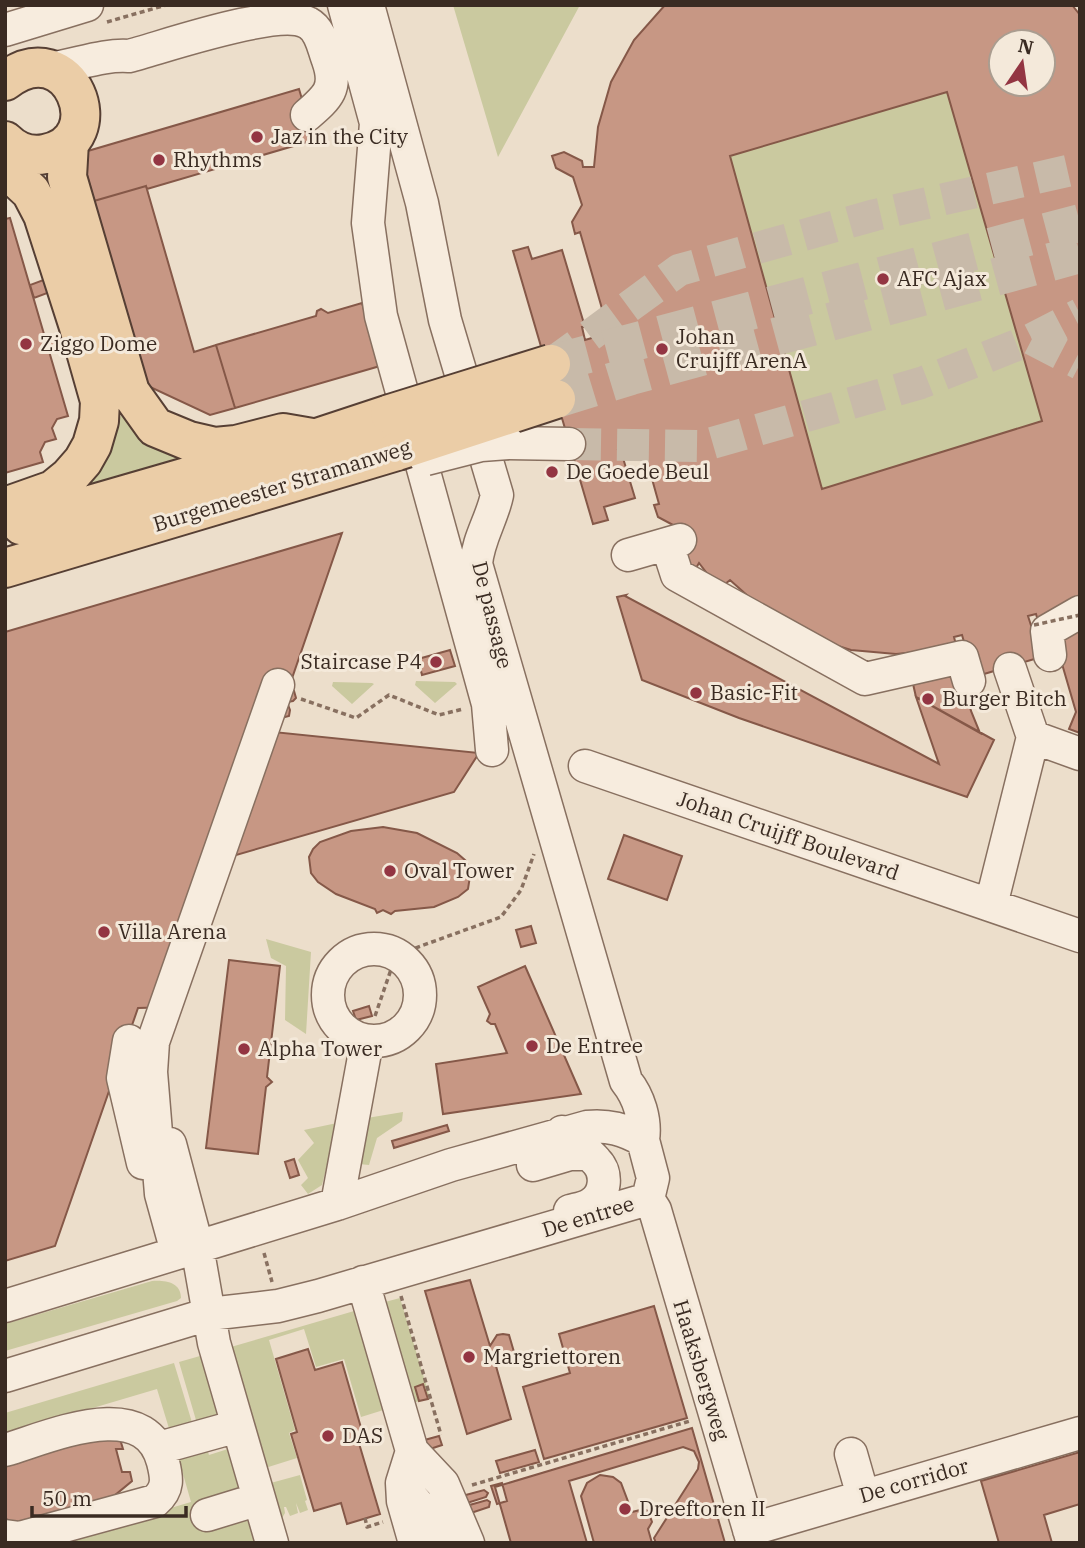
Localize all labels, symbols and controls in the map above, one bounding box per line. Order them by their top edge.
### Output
north arrow [987,28,1057,98]
text: N [1016,33,1036,60]
place label: Jaz in the City [271,122,409,150]
marker: Jaz in the City [249,129,265,145]
place label: Rhythms [173,145,262,173]
marker: Rhythms [151,152,167,168]
place label: AFC Ajax [897,264,987,292]
marker: AFC Ajax [875,271,891,287]
place label: Johan Cruijff ArenA [676,322,808,374]
place label: Ziggo Dome [40,329,157,357]
marker: Ziggo Dome [18,336,34,352]
marker: Johan Cruijff ArenA [654,341,670,357]
street label: Burgemeester Stramanweg [149,432,415,538]
place label: De Goede Beul [566,457,709,485]
marker: De Goede Beul [544,464,560,480]
street label: De passage [466,558,520,671]
place label: Staircase P4 [301,647,422,675]
marker: Staircase P4 [428,654,444,670]
place label: Basic-Fit [710,678,798,706]
place label: Burger Bitch [942,684,1067,712]
marker: Basic-Fit [688,685,704,701]
marker: Burger Bitch [920,691,936,707]
street label: Johan Cruijff Boulevard [673,784,903,886]
place label: Oval Tower [404,856,515,884]
marker: Oval Tower [382,863,398,879]
place label: Villa Arena [118,917,227,945]
marker: Villa Arena [96,924,112,940]
place label: De Entree [546,1031,643,1059]
place label: Alpha Tower [258,1034,383,1062]
marker: De Entree [524,1038,540,1054]
marker: Alpha Tower [236,1041,252,1057]
street label: De entree [538,1189,637,1243]
street label: Haaksbergweg [667,1296,737,1444]
place label: Margriettoren [483,1342,621,1370]
marker: Margriettoren [461,1349,477,1365]
place label: DAS [342,1421,383,1449]
marker: DAS [320,1428,336,1444]
street label: De corridor [856,1451,972,1509]
scale bar [32,1474,186,1518]
text: 50 m [42,1484,92,1512]
place label: Dreeftoren II [639,1494,765,1522]
marker: Dreeftoren II [617,1501,633,1517]

